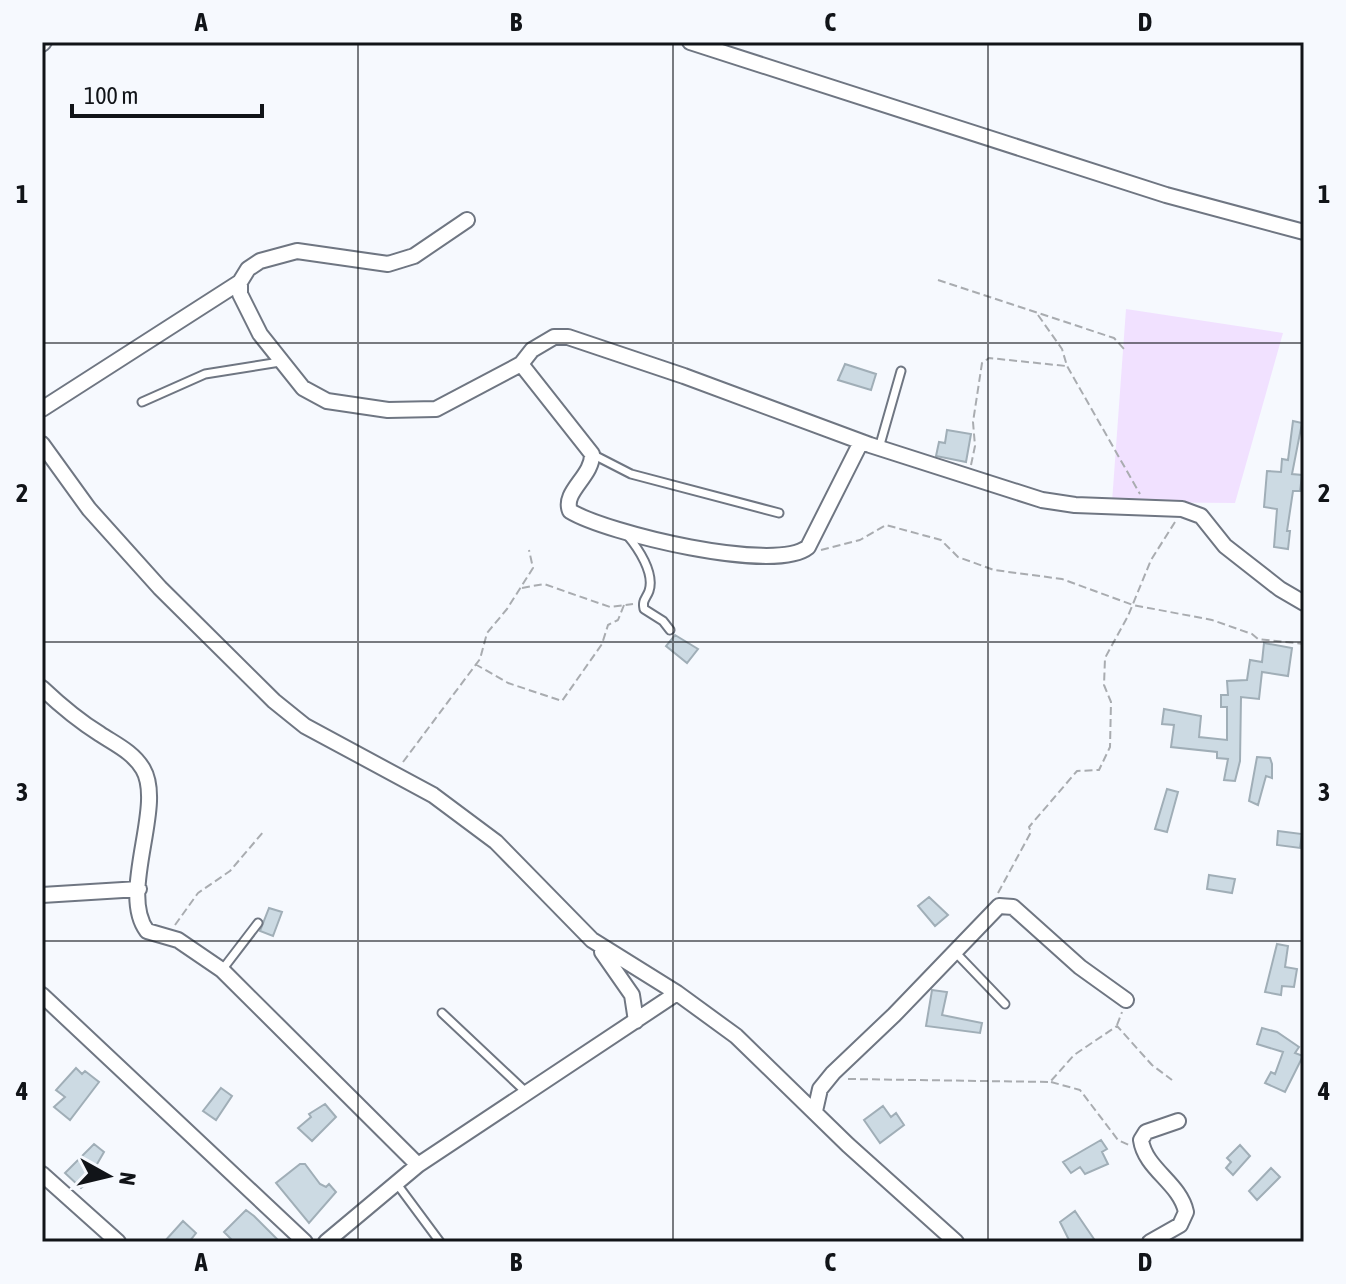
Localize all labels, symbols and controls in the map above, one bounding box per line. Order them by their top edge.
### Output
text: A [194,7,208,37]
text: B [510,7,523,37]
text: C [824,7,836,37]
text: D [1138,7,1152,37]
scale bar [72,68,262,118]
text: 100 m [84,82,138,109]
text: 1 [16,179,28,209]
text: 1 [1318,179,1330,209]
text: 2 [16,478,28,508]
text: 2 [1318,478,1330,508]
text: 3 [16,777,28,807]
text: 3 [1318,777,1330,807]
text: 4 [15,1076,28,1106]
text: 4 [1317,1076,1330,1106]
north arrow [68,1136,148,1216]
text: N [114,1171,142,1187]
text: A [194,1247,208,1277]
text: B [510,1247,523,1277]
text: C [824,1247,836,1277]
text: D [1138,1247,1152,1277]

